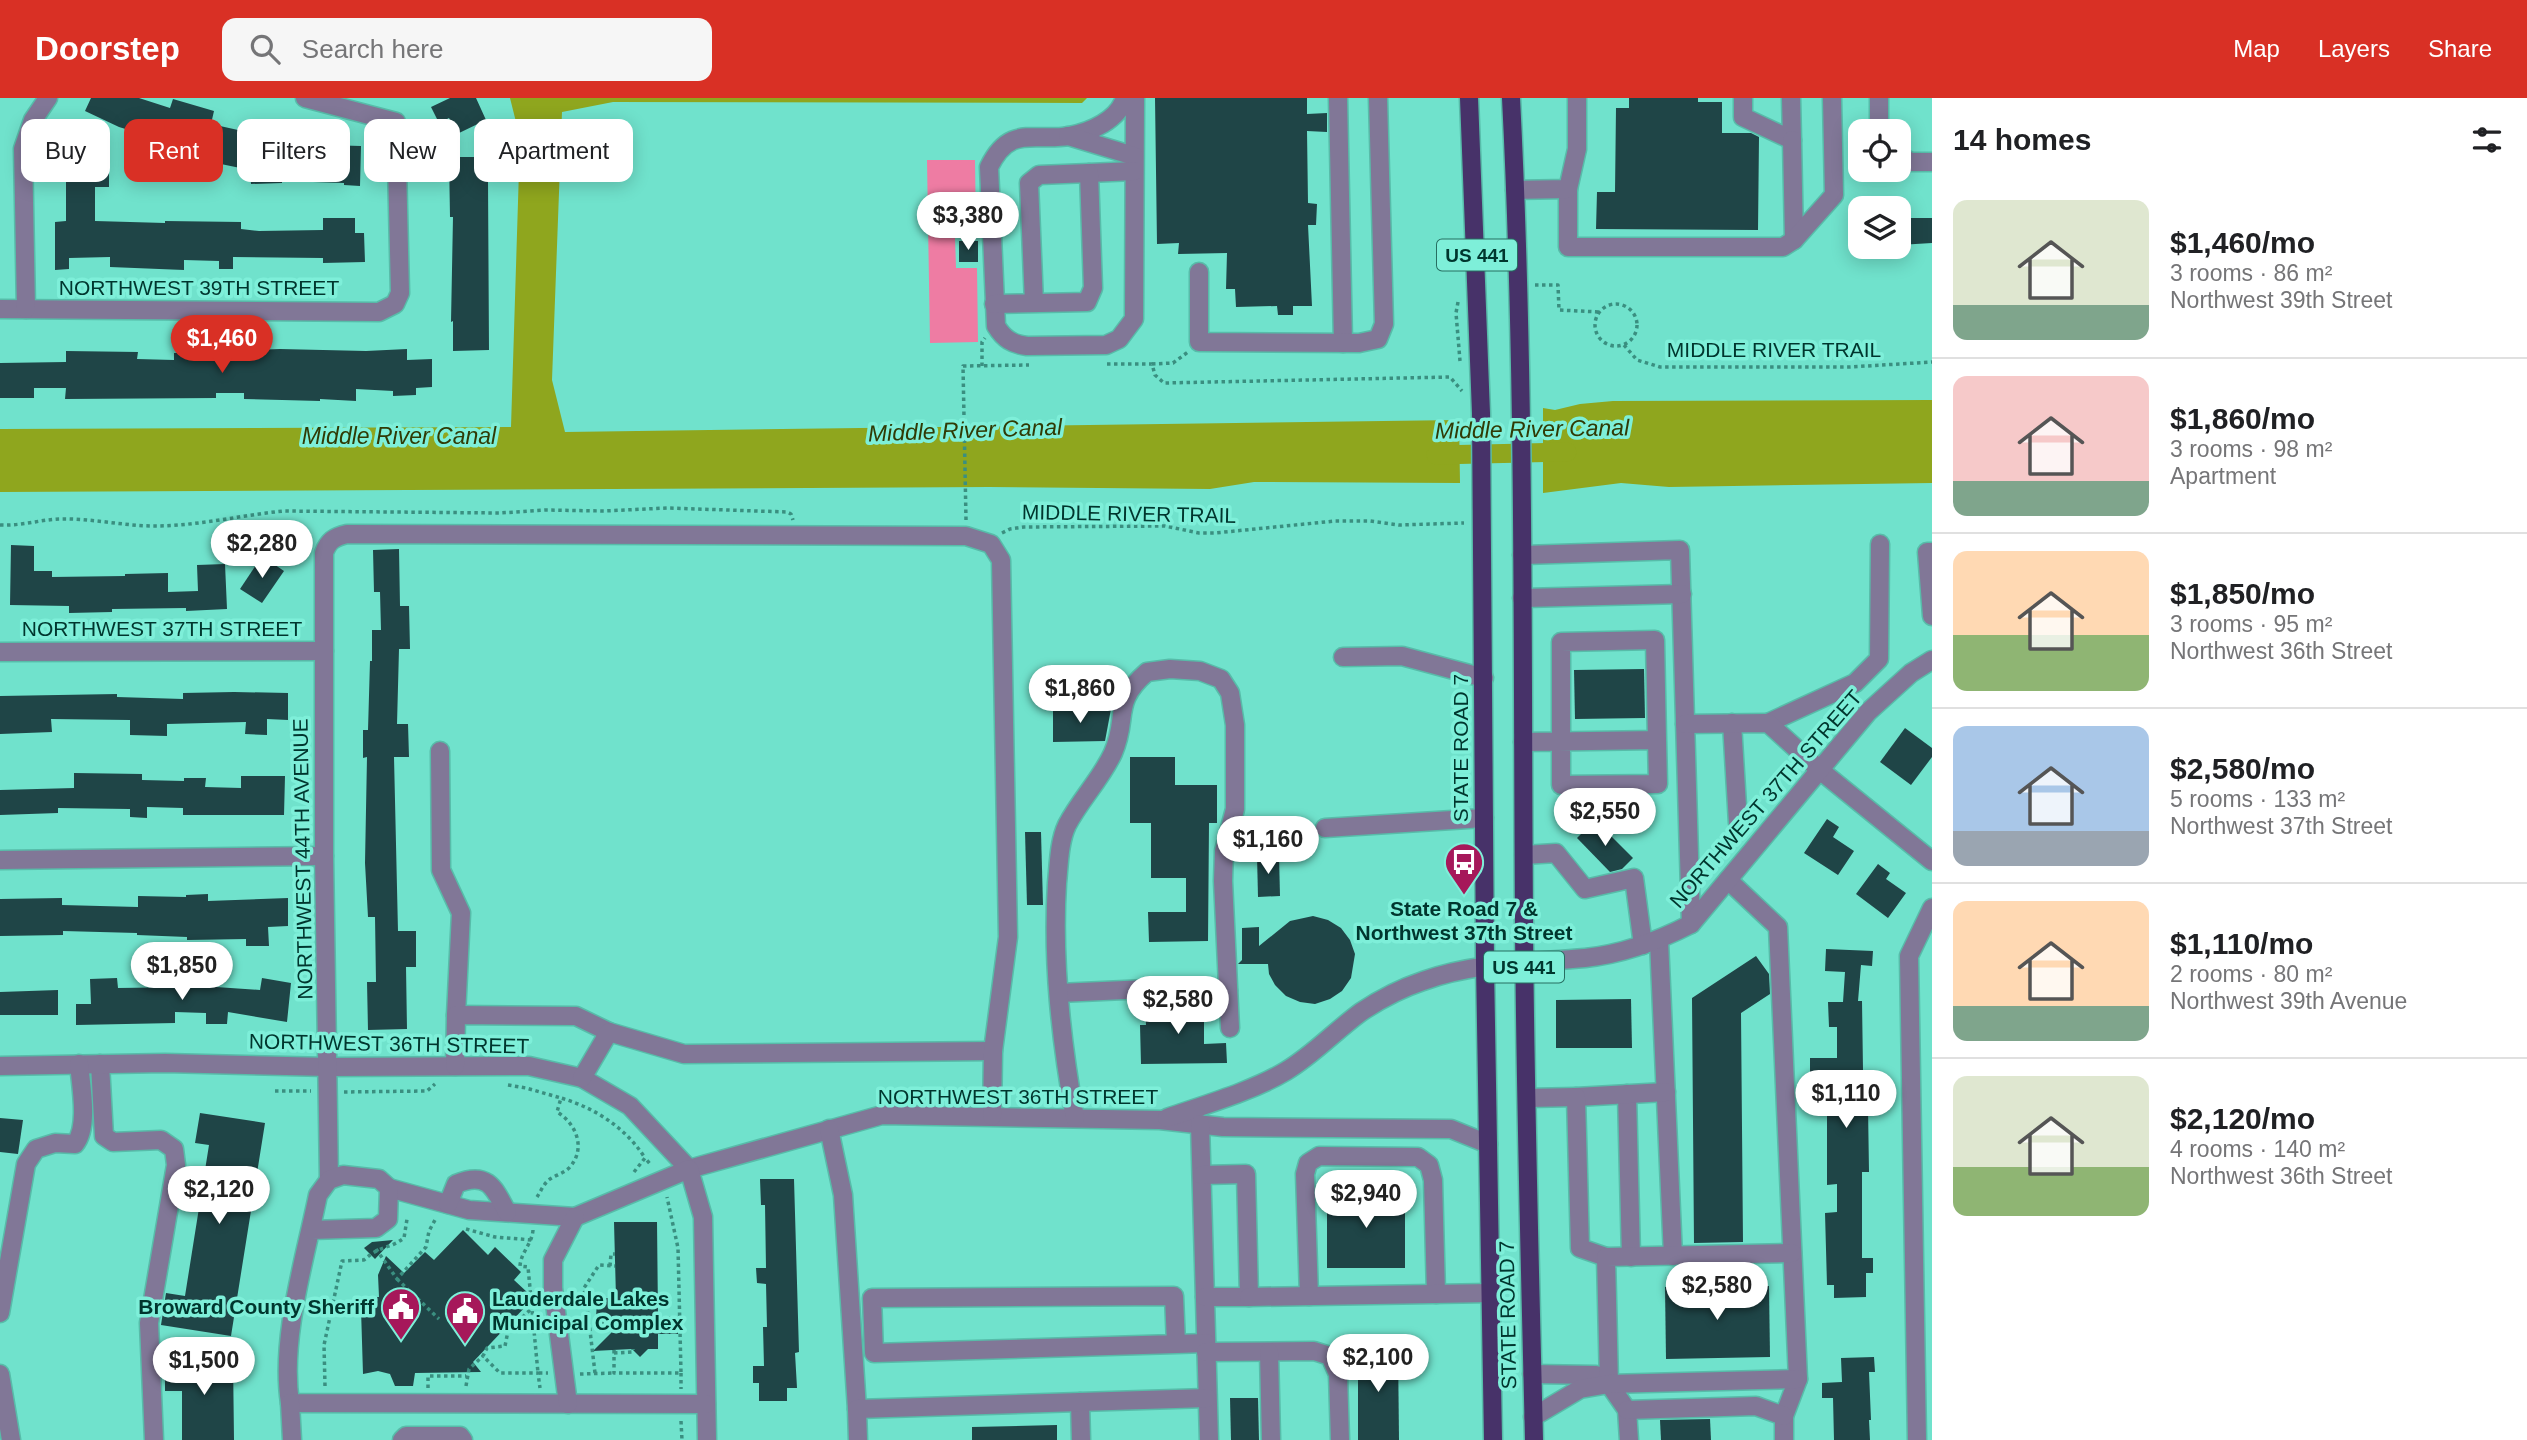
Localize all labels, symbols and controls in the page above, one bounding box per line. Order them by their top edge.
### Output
search box [222,18,712,81]
text: Doorstep [35,30,180,67]
icon: search [246,30,284,68]
text: Search here [302,34,444,64]
text: Map [2233,35,2280,62]
text: Layers [2318,35,2390,62]
text: Share [2428,35,2492,62]
chip: Buy [21,119,110,182]
chip: Rent [124,119,223,182]
chip: Filters [237,119,350,182]
chip: New [364,119,460,182]
chip: Apartment [474,119,633,182]
map controls [1848,119,1911,259]
button: locate [1848,119,1911,182]
icon: filters [2468,121,2506,159]
text: 14 homes [1953,123,2091,156]
pin: $3,380 [911,192,1025,252]
button: layers [1848,196,1911,259]
text: $3,380 [933,202,1003,228]
text: $1,460/mo [2170,226,2315,259]
icon: home [2009,228,2093,312]
road number: US 441 [1437,239,1517,270]
text: 3 rooms · 86 m² [2170,260,2332,286]
street label: NORTHWEST 39TH STREET [59,276,339,299]
text: Northwest 39th Street [2170,287,2392,313]
pin: $1,460 [165,316,279,375]
text: $1,460 [187,325,257,351]
street label: MIDDLE RIVER TRAIL [1667,338,1881,361]
text: $1,860/mo [2170,402,2315,435]
icon: home [2009,404,2093,488]
water label: Middle River Canal [867,414,1063,446]
water label: Middle River Canal [1435,414,1630,444]
water label: Middle River Canal [302,423,497,449]
text: 3 rooms · 98 m² [2170,436,2332,462]
text: Apartment [2170,463,2276,489]
street label: MIDDLE RIVER TRAIL [1022,500,1236,527]
pin: $2,280 [205,520,319,580]
text: $2,280 [227,530,297,556]
text: $1,850/mo [2170,577,2315,610]
icon: home [2009,579,2093,663]
text: 3 rooms · 95 m² [2170,611,2332,637]
street label: NORTHWEST 37TH STREET [22,617,302,640]
text: Northwest 36th Street [2170,638,2392,664]
pin: $1,860 [1023,666,1137,725]
street label: STATE ROAD 7 [1449,674,1472,822]
text: $1,860 [1045,675,1115,701]
street label: NORTHWEST 37TH STREET [1665,685,1866,912]
street label: NORTHWEST 44TH AVENUE [289,718,316,1000]
text: $2,580/mo [2170,752,2315,785]
icon: home [2009,754,2093,838]
text: 5 rooms · 133 m² [2170,786,2345,812]
pin: $2,550 [1548,788,1662,848]
text: $2,550 [1570,798,1640,824]
text: Northwest 37th Street [2170,813,2392,839]
pin: $1,160 [1211,816,1325,876]
text: $1,160 [1233,826,1303,852]
bus stop icon: State Road 7 & Northwest 37th Street [1443,841,1485,896]
place label: State Road 7 & Northwest 37th Street [1355,897,1573,944]
text: $1,110/mo [2170,927,2313,960]
icon: home [2009,929,2093,1013]
pin: $1,850 [125,942,239,1002]
text: $1,850 [147,952,217,978]
road number: US 441 [1484,952,1564,982]
text: 2 rooms · 80 m² [2170,961,2332,987]
pin: $2,580 [1121,976,1235,1036]
text: $2,580 [1143,986,1213,1012]
text: Northwest 39th Avenue [2170,988,2407,1014]
street label: NORTHWEST 36TH STREET [249,1030,530,1057]
pin: $1,110 [1789,1070,1903,1130]
text: $1,110 [1811,1080,1881,1106]
street label: NORTHWEST 36TH STREET [878,1085,1158,1108]
text: $2,120/mo [2170,1102,2315,1135]
icon: home [2009,1104,2093,1188]
text: 4 rooms · 140 m² [2170,1136,2345,1162]
text: Northwest 36th Street [2170,1163,2392,1189]
pin: $2,120 [162,1166,276,1226]
pin: $2,940 [1309,1170,1423,1230]
text: $2,120 [184,1176,254,1202]
text: $2,940 [1331,1180,1401,1206]
street label: STATE ROAD 7 [1495,1241,1520,1389]
pin: $2,580 [1660,1262,1774,1322]
text: $2,580 [1682,1272,1752,1298]
public building icon: Broward County Sheriff [380,1286,422,1341]
place label: Lauderdale Lakes Municipal Complex [492,1287,684,1334]
public building icon: Lauderdale Lakes Municipal Complex [444,1290,486,1345]
place label: Broward County Sheriff [138,1295,375,1318]
pin: $2,100 [1321,1334,1435,1394]
pin: $1,500 [147,1338,261,1397]
text: $2,100 [1343,1344,1413,1370]
text: $1,500 [169,1347,239,1373]

